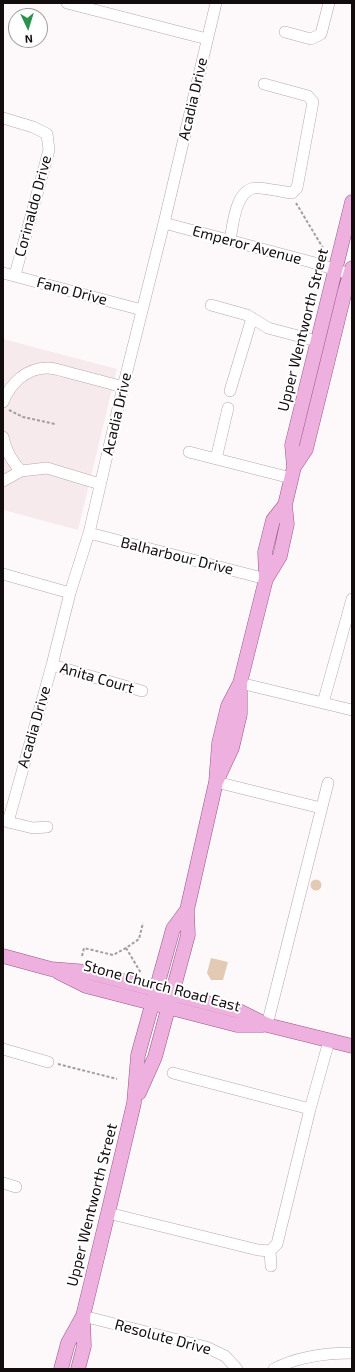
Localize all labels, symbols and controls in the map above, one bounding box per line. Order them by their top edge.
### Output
north arrow [8,8,48,48]
text: N [24,33,33,46]
street label: Acadia Drive [175,56,211,142]
street label: Corinaldo Drive [11,153,55,259]
street label: Emperor Avenue [190,222,304,268]
street label: Upper Wentworth Street [274,247,332,413]
street label: Fano Drive [35,273,109,309]
street label: Acadia Drive [99,371,135,457]
street label: Balharbour Drive [119,533,235,579]
street label: Anita Court [58,659,136,697]
street label: Acadia Drive [14,684,54,770]
street label: Stone Church Road East [82,956,242,1016]
street label: Upper Wentworth Street [63,1122,121,1288]
street label: Resolute Drive [113,1315,213,1359]

